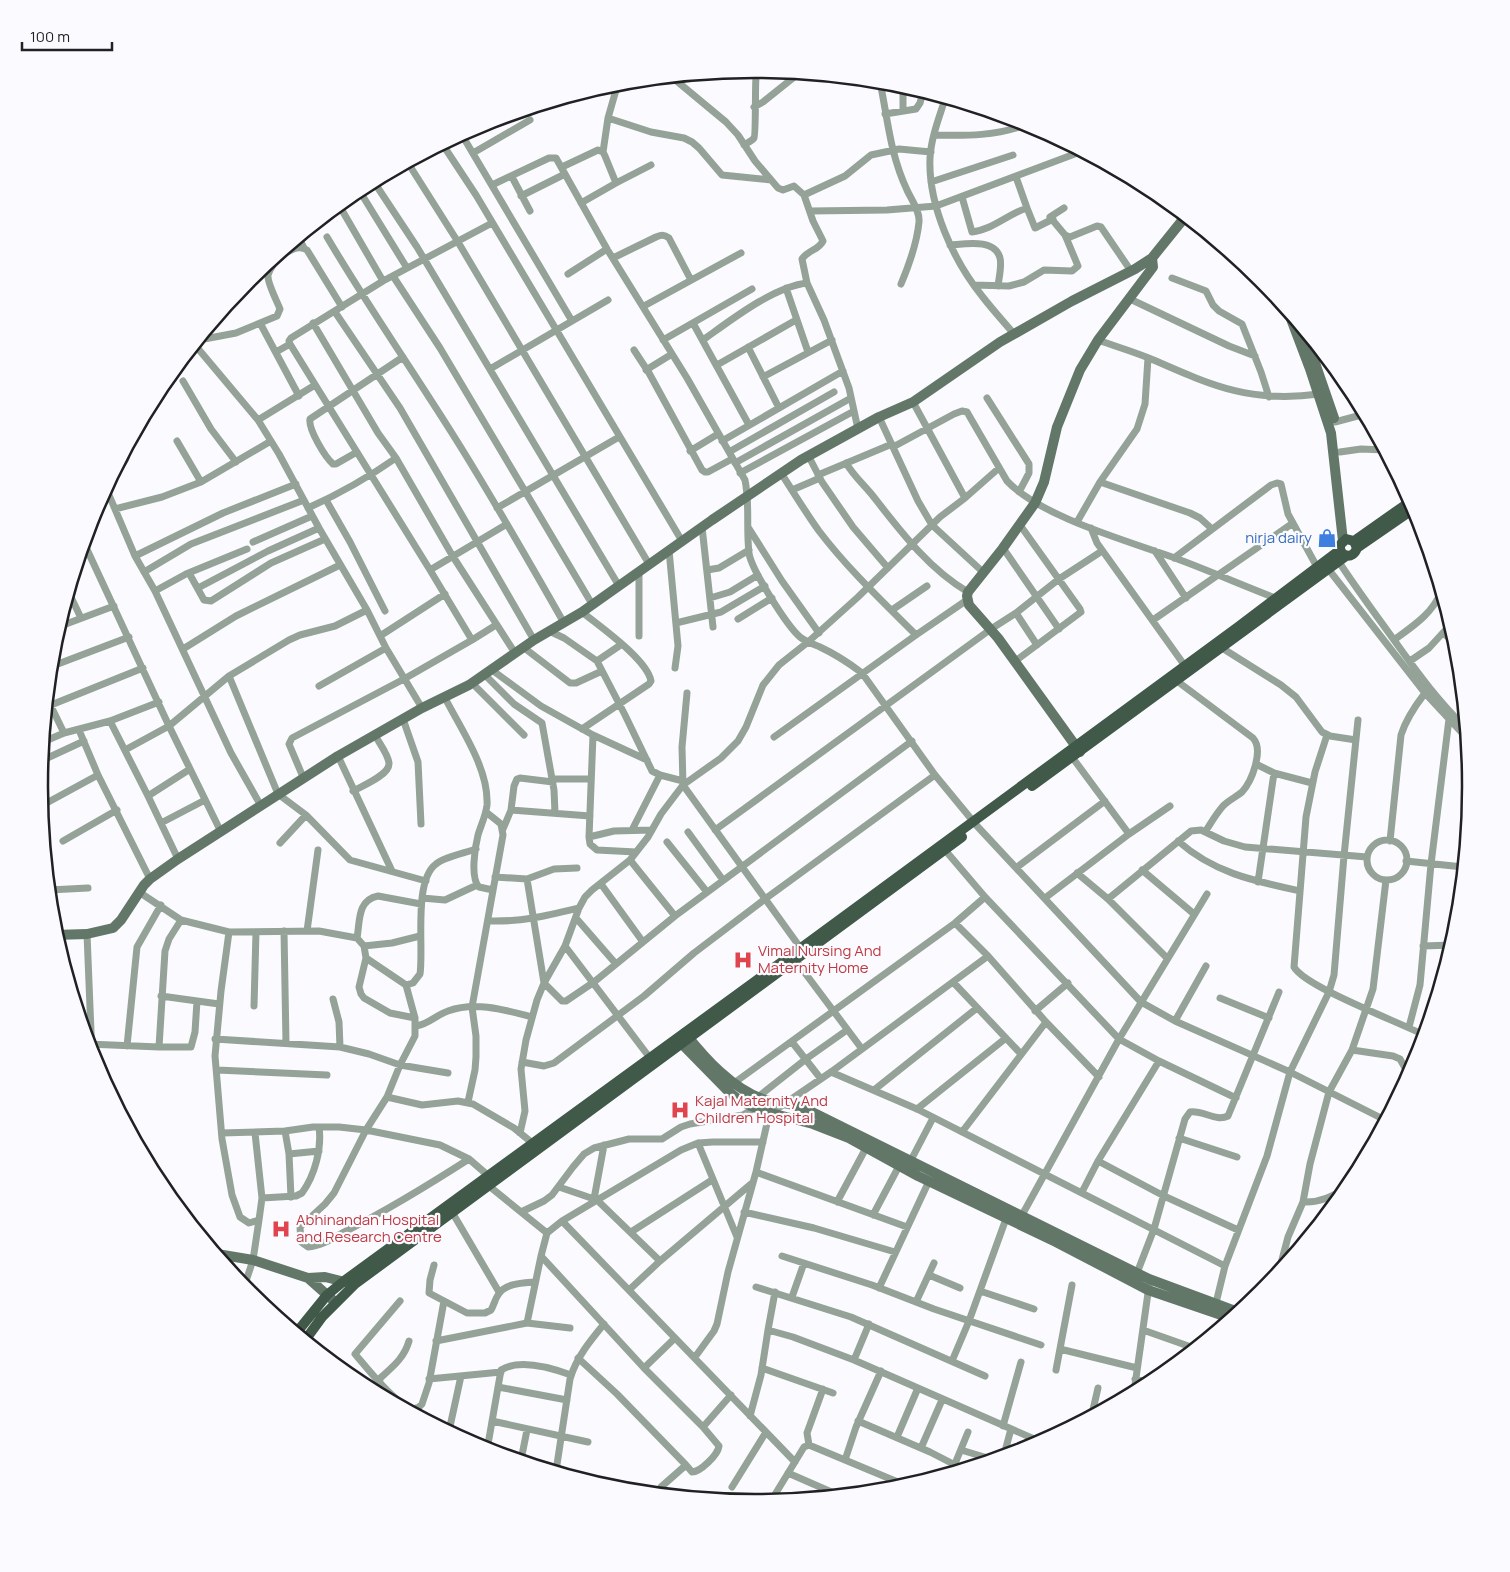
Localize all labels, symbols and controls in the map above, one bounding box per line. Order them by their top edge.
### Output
scale bar [22,20,112,52]
text: 100 m [30,26,70,47]
place label: nirja dairy [1245,527,1312,548]
shop icon: nirja dairy [1316,527,1338,549]
place label: Vimal Nursing And Maternity Home [758,940,882,978]
hospital icon: Vimal Nursing And Maternity Home [732,949,754,971]
place label: Kajal Maternity And Children Hospital [695,1090,828,1128]
hospital icon: Kajal Maternity And Children Hospital [669,1099,691,1121]
place label: Abhinandan Hospital and Research Centre [296,1209,442,1247]
hospital icon: Abhinandan Hospital and Research Centre [270,1218,292,1240]

